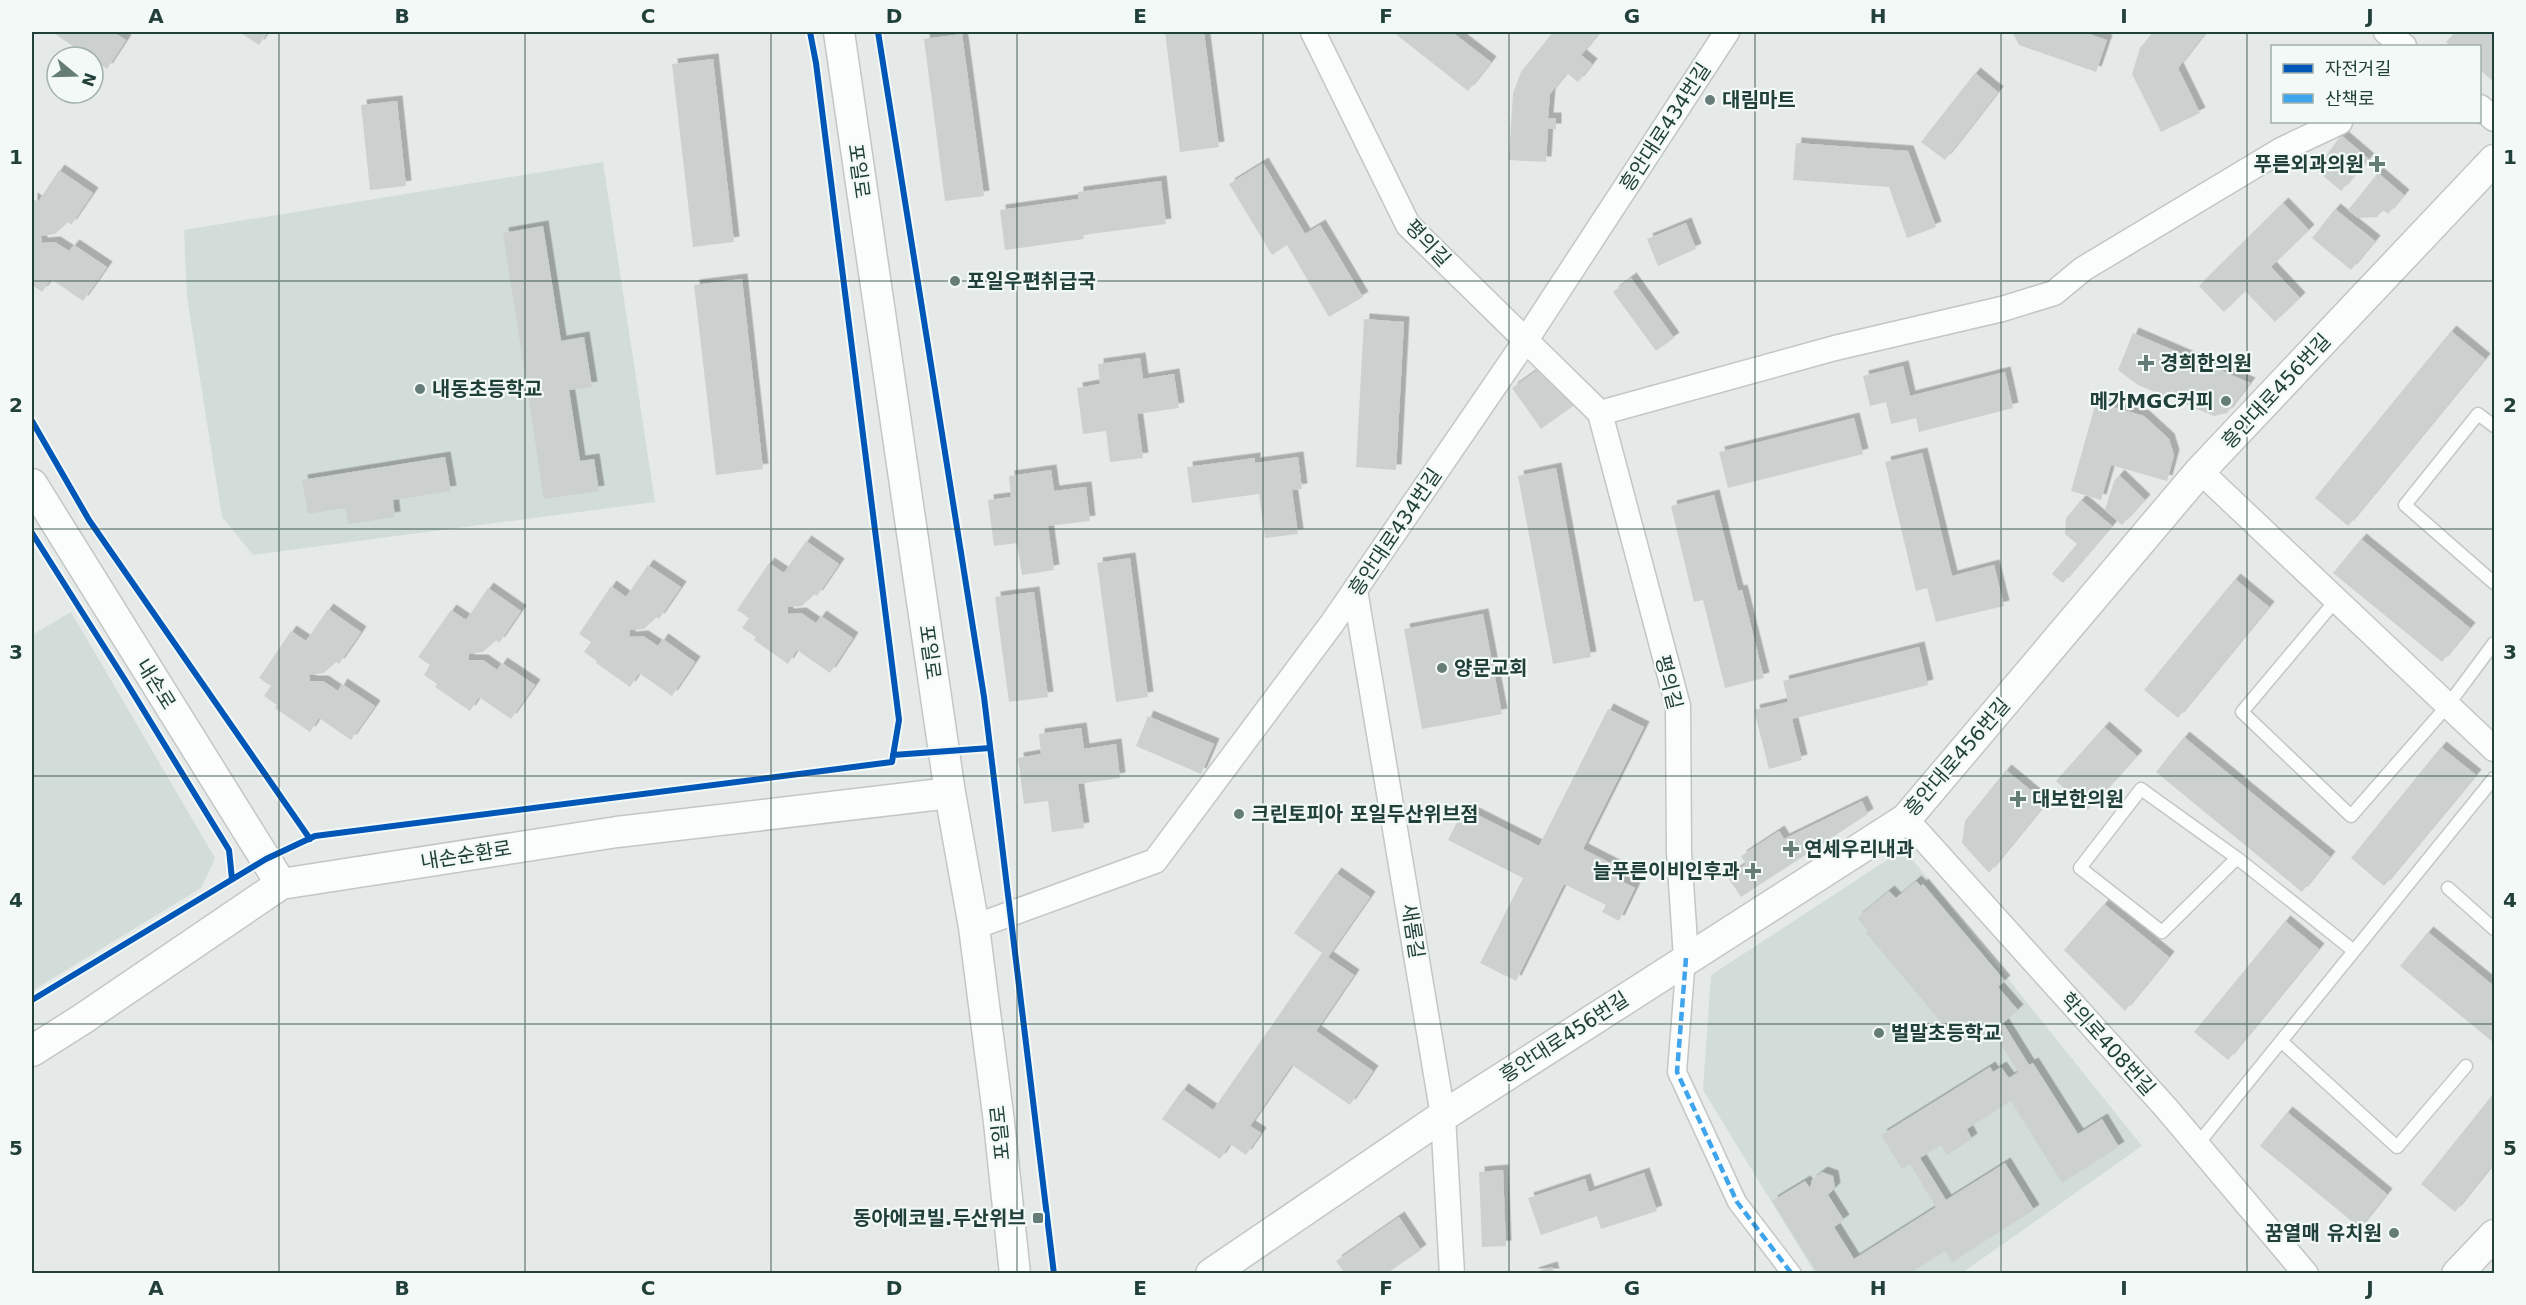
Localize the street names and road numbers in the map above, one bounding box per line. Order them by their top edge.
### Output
street label: 흥안대로434번길 [1614,58,1716,196]
street label: 포일로 [843,142,875,200]
street label: 평의길 [1400,215,1456,271]
street label: 흥안대로456번길 [2217,328,2335,454]
street label: 흥안대로434번길 [1344,464,1446,600]
street label: 포일로 [914,623,946,681]
street label: 평의길 [1651,652,1687,712]
street label: 내손로 [131,654,181,714]
street label: 흥안대로456번길 [1899,693,2015,821]
street label: 내손순환로 [419,836,513,874]
street label: 새롬길 [1397,902,1429,960]
street label: 흥안대로456번길 [1495,986,1633,1088]
street label: 학의로408번길 [2056,988,2160,1100]
street label: 포일로 [985,1104,1015,1162]

